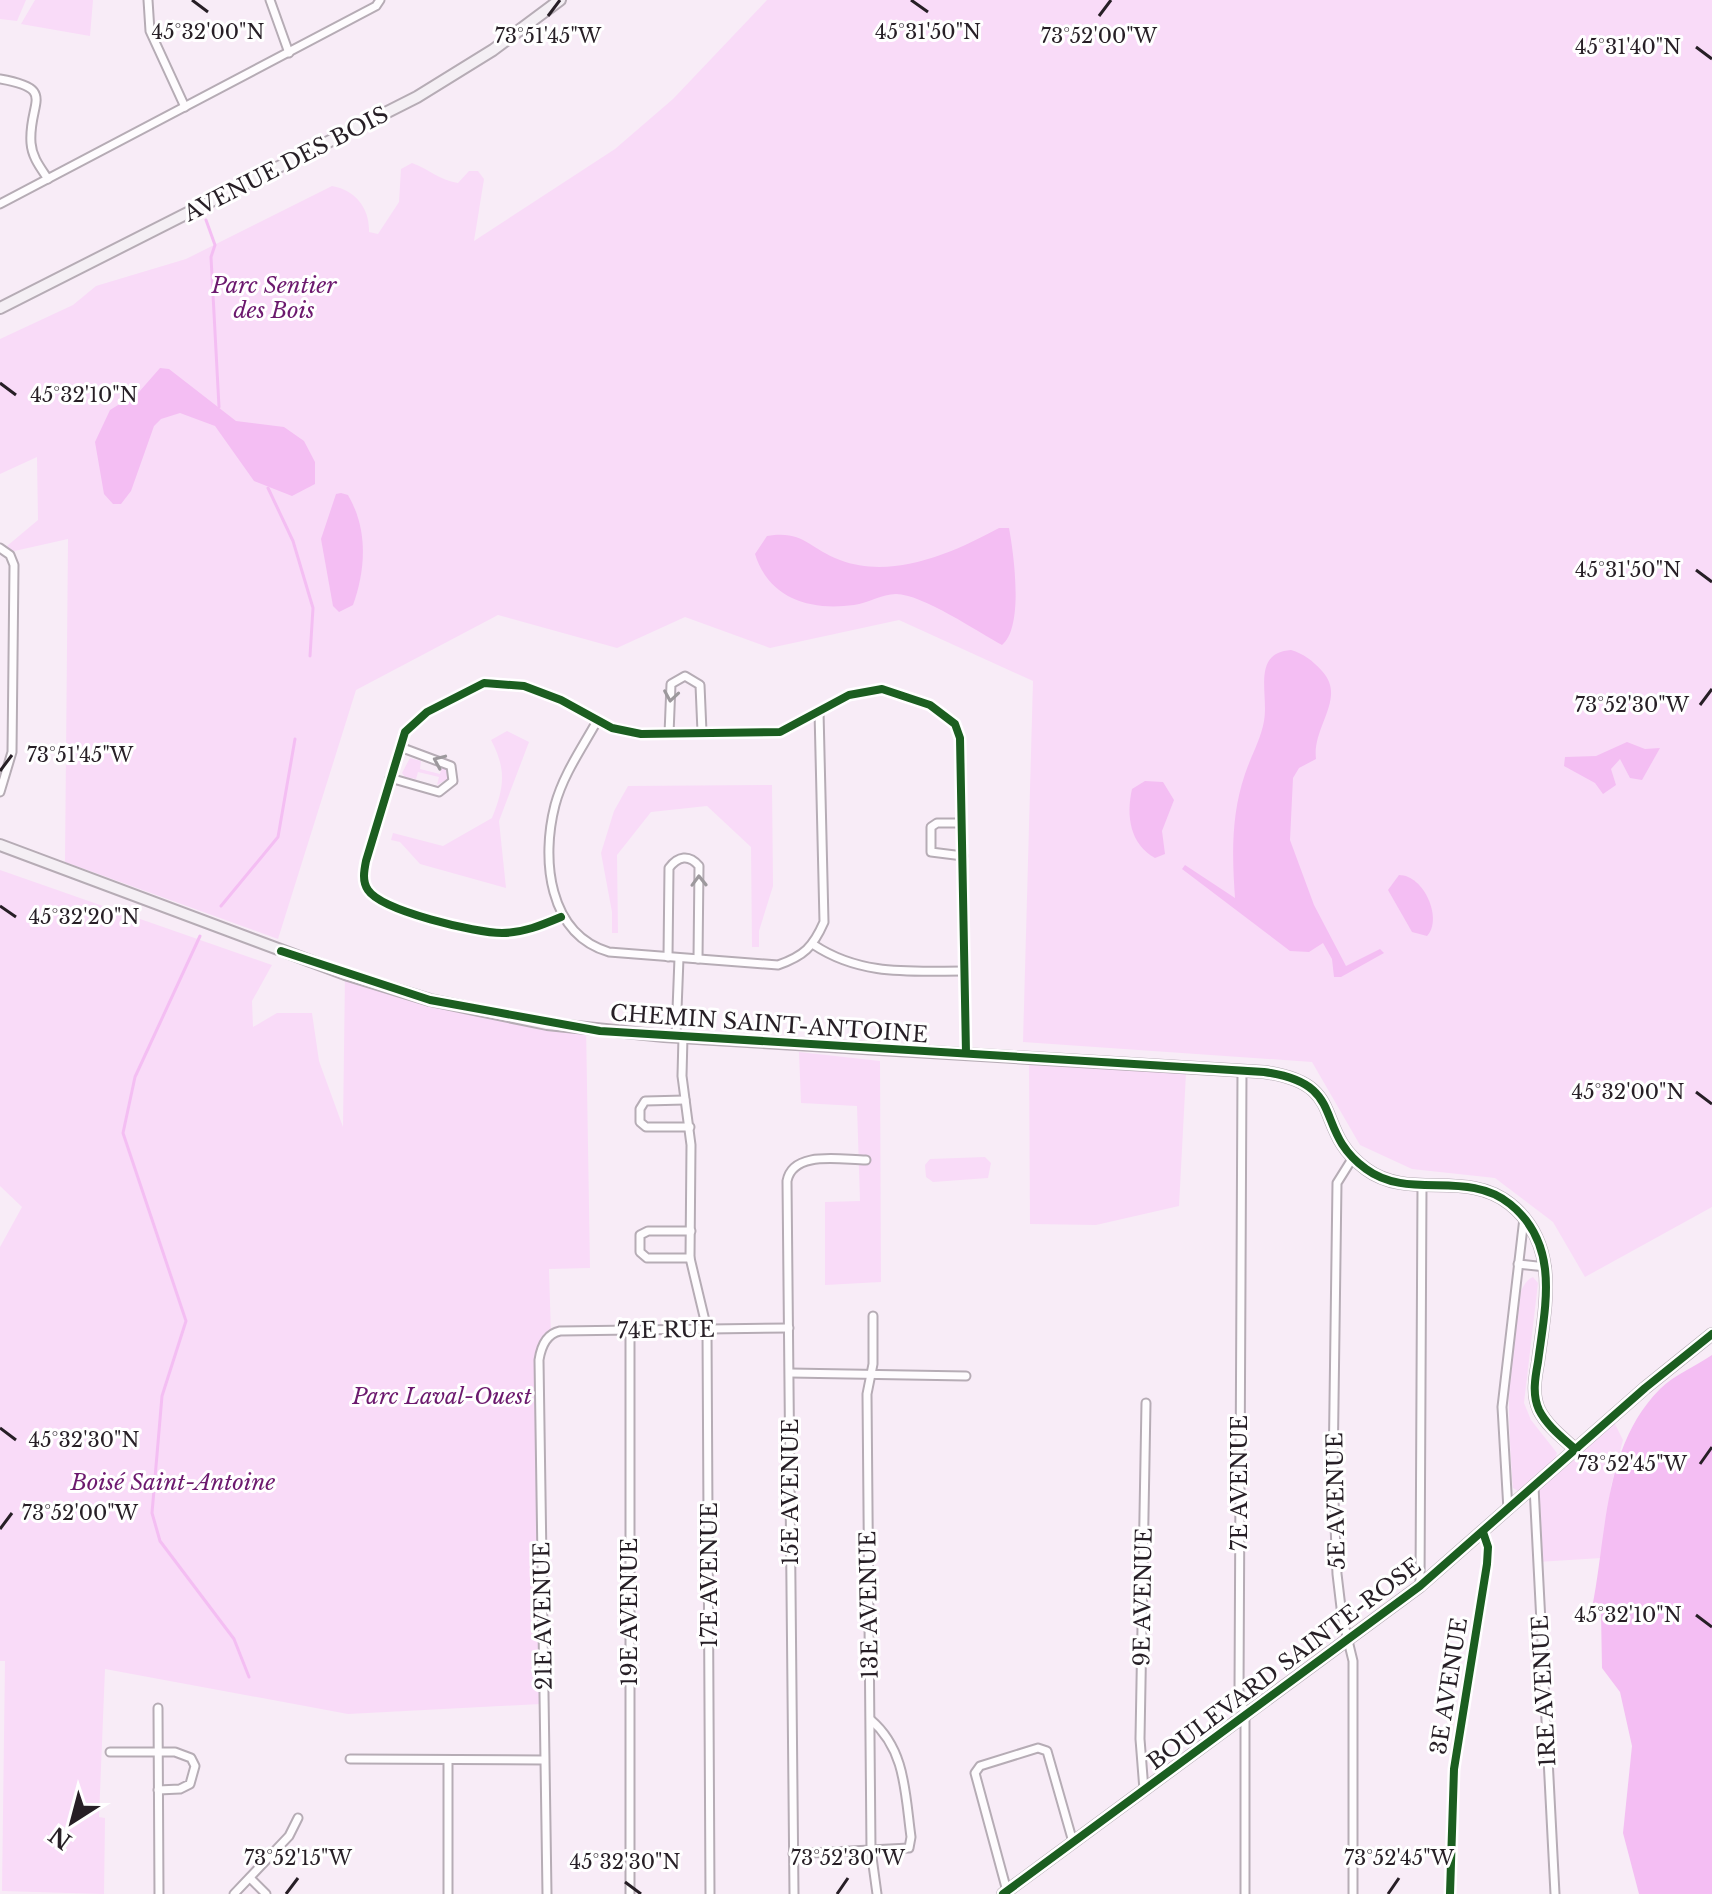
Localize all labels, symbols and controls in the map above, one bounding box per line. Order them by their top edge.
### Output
text: 45°32'00"N [152,20,264,44]
text: 45°31'50"N [875,20,981,44]
text: 73°51'45"W [495,24,602,48]
text: 73°52'00"W [1041,24,1158,48]
text: 45°31'40"N [1575,35,1681,59]
street label: AVENUE DES BOIS [178,101,393,228]
park label: Parc Sentier des Bois [211,272,337,324]
text: 45°32'10"N [30,383,138,407]
text: 45°31'50"N [1575,558,1681,582]
one-way arrow [663,689,680,702]
text: 73°52'30"W [1575,693,1690,717]
text: 73°51'45"W [27,743,134,767]
one-way arrow [433,755,448,771]
one-way arrow [691,874,708,887]
text: 45°32'20"N [29,905,139,929]
street label: CHEMIN SAINT-ANTOINE [609,999,929,1049]
text: 45°32'00"N [1572,1080,1684,1104]
street label: 74E RUE [617,1316,715,1344]
park label: Parc Laval-Ouest [351,1383,532,1410]
street label: 7E AVENUE [1226,1415,1253,1551]
street label: 15E AVENUE [777,1418,804,1566]
text: 45°32'30"N [29,1428,139,1452]
street label: 5E AVENUE [1321,1432,1351,1570]
text: 73°52'45"W [1577,1452,1687,1476]
park label: Boisé Saint-Antoine [70,1469,275,1496]
text: 73°52'00"W [22,1501,139,1525]
street label: 17E AVENUE [696,1502,723,1648]
street label: 9E AVENUE [1128,1527,1158,1667]
street label: 13E AVENUE [854,1531,884,1679]
street label: 19E AVENUE [616,1538,643,1686]
street label: 21E AVENUE [528,1542,558,1690]
street label: BOULEVARD SAINTE-ROSE [1142,1552,1426,1776]
text: 45°32'10"N [1574,1603,1682,1627]
street label: 1RE AVENUE [1527,1614,1561,1768]
street label: 3E AVENUE [1425,1616,1473,1756]
north arrow [32,1782,112,1862]
text: N [44,1821,77,1855]
text: 73°52'15"W [244,1846,352,1870]
text: 73°52'30"W [791,1846,906,1870]
text: 73°52'45"W [1344,1846,1454,1870]
text: 45°32'30"N [570,1850,680,1874]

